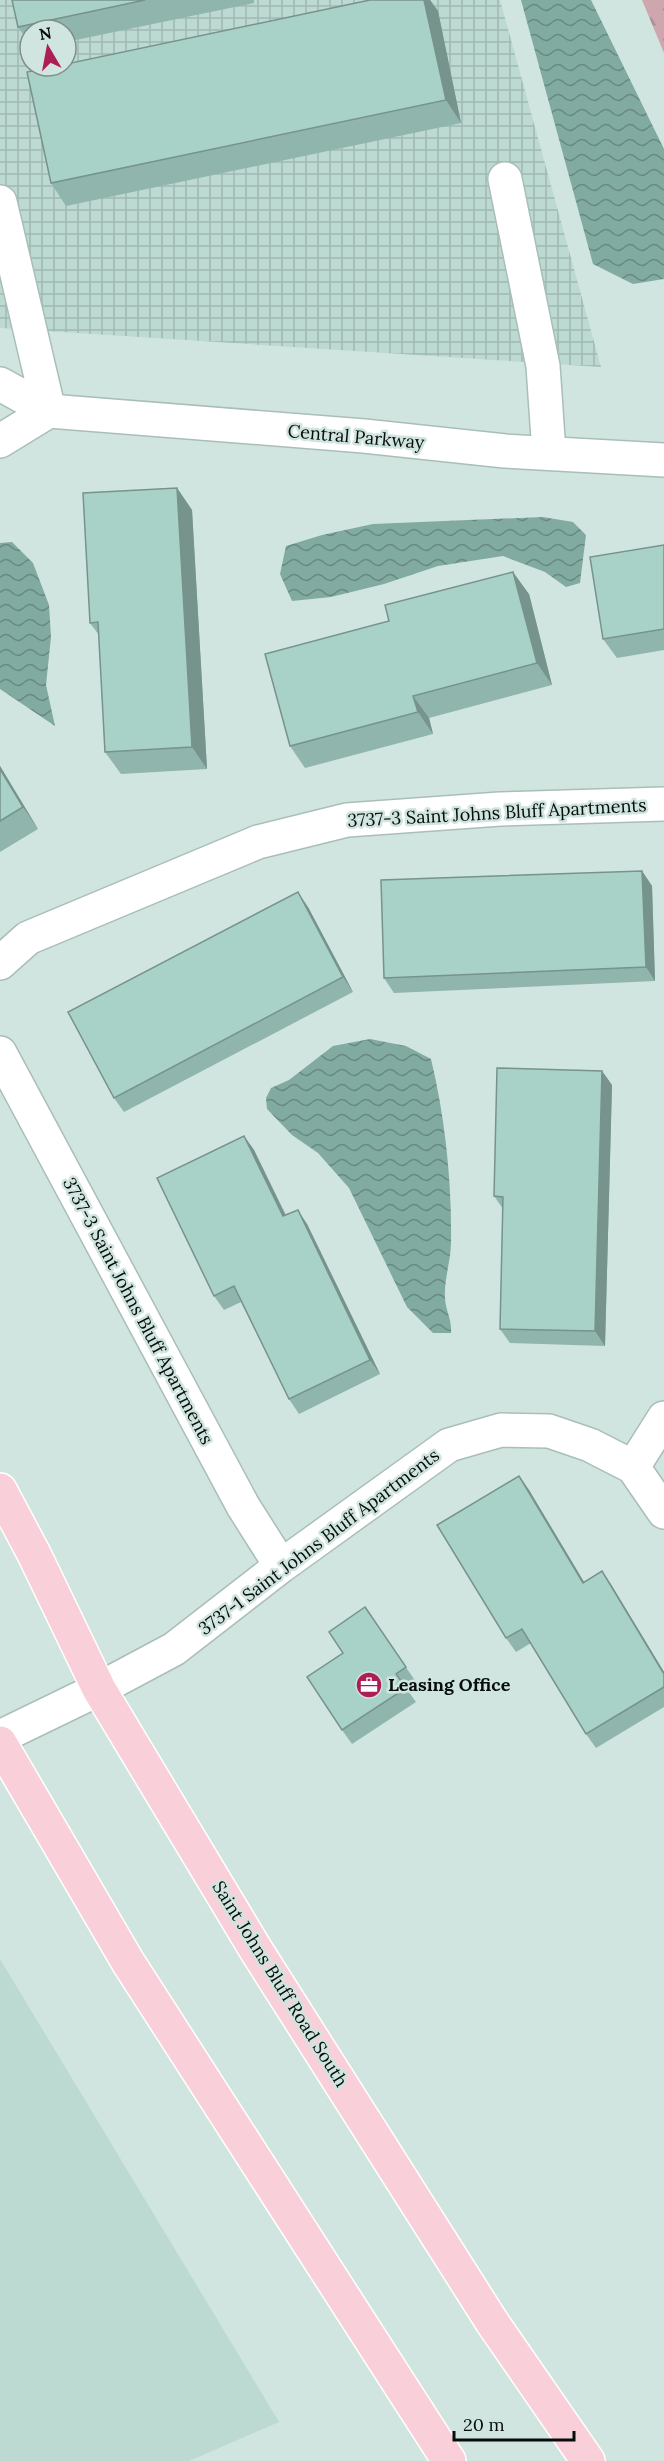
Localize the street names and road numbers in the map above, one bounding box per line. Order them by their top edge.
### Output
street label: Central Parkway [287,419,426,454]
street label: 3737-3 Saint Johns Bluff Apartments [347,793,647,832]
street label: 3737-3 Saint Johns Bluff Apartments [58,1173,219,1448]
street label: 3737-1 Saint Johns Bluff Apartments [194,1443,444,1640]
street label: Saint Johns Bluff Road South [207,1877,353,2091]

